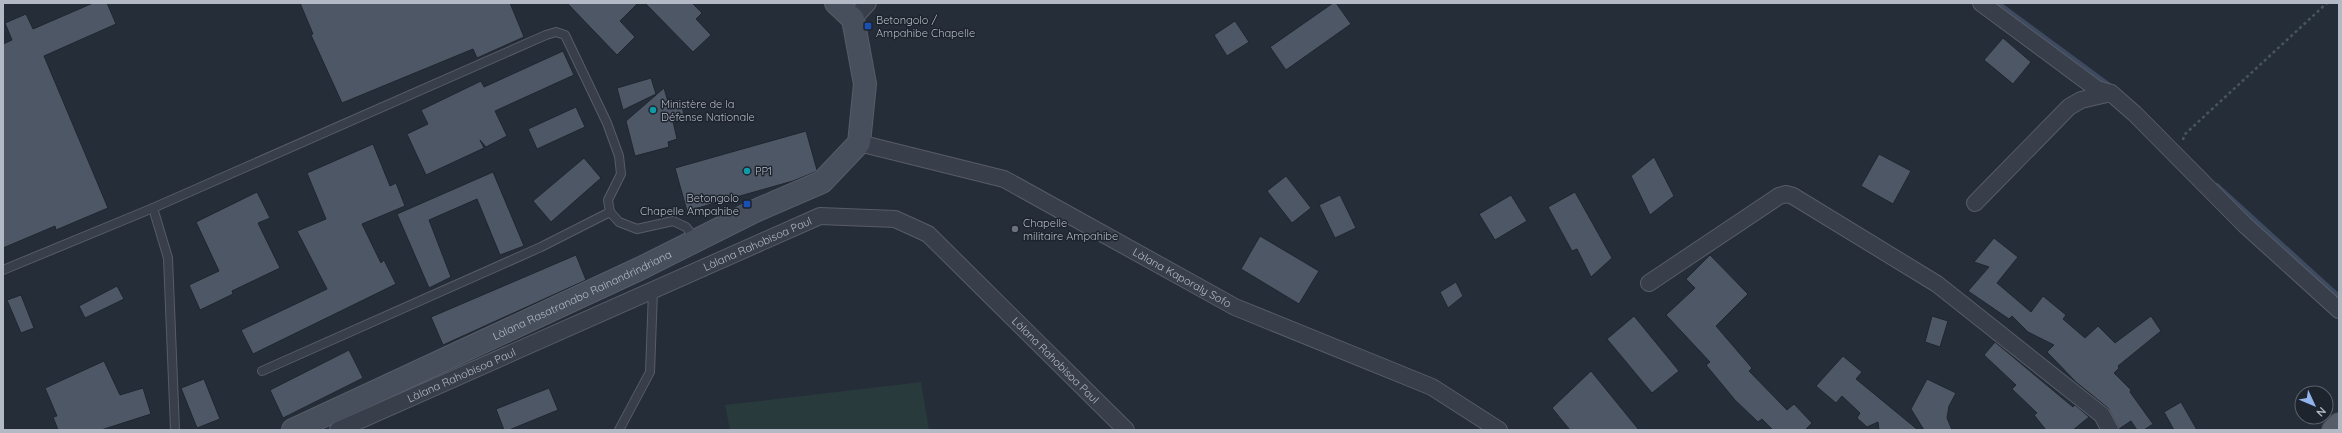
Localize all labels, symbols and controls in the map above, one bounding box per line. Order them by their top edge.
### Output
place label: Betongolo / Ampahibe Chapelle [876,13,975,40]
marker: Betongolo / Ampahibe Chapelle [863,21,873,31]
place label: Ministère de la Défense Nationale [661,97,755,124]
marker: Ministère de la Défense Nationale [648,105,658,115]
place label: PP1 [755,164,772,178]
marker: PP1 [742,166,752,176]
place label: Betongolo Chapelle Ampahibe [640,191,739,218]
marker: Betongolo Chapelle Ampahibe [742,199,752,209]
street label: Làlana Rahobisoa Paul [701,214,814,274]
place label: Chapelle militaire Ampahibe [1023,216,1118,243]
marker: Chapelle militaire Ampahibe [1010,224,1020,234]
street label: Làlana Kaporaly Sofo [1130,245,1234,311]
street label: Làlana Rasatranabo Rainandrindriana [490,247,674,343]
street label: Làlana Rahobisoa Paul [1009,314,1102,406]
street label: Làlana Rahobisoa Paul [405,345,518,405]
north arrow [2294,385,2334,425]
text: N [2313,404,2329,420]

